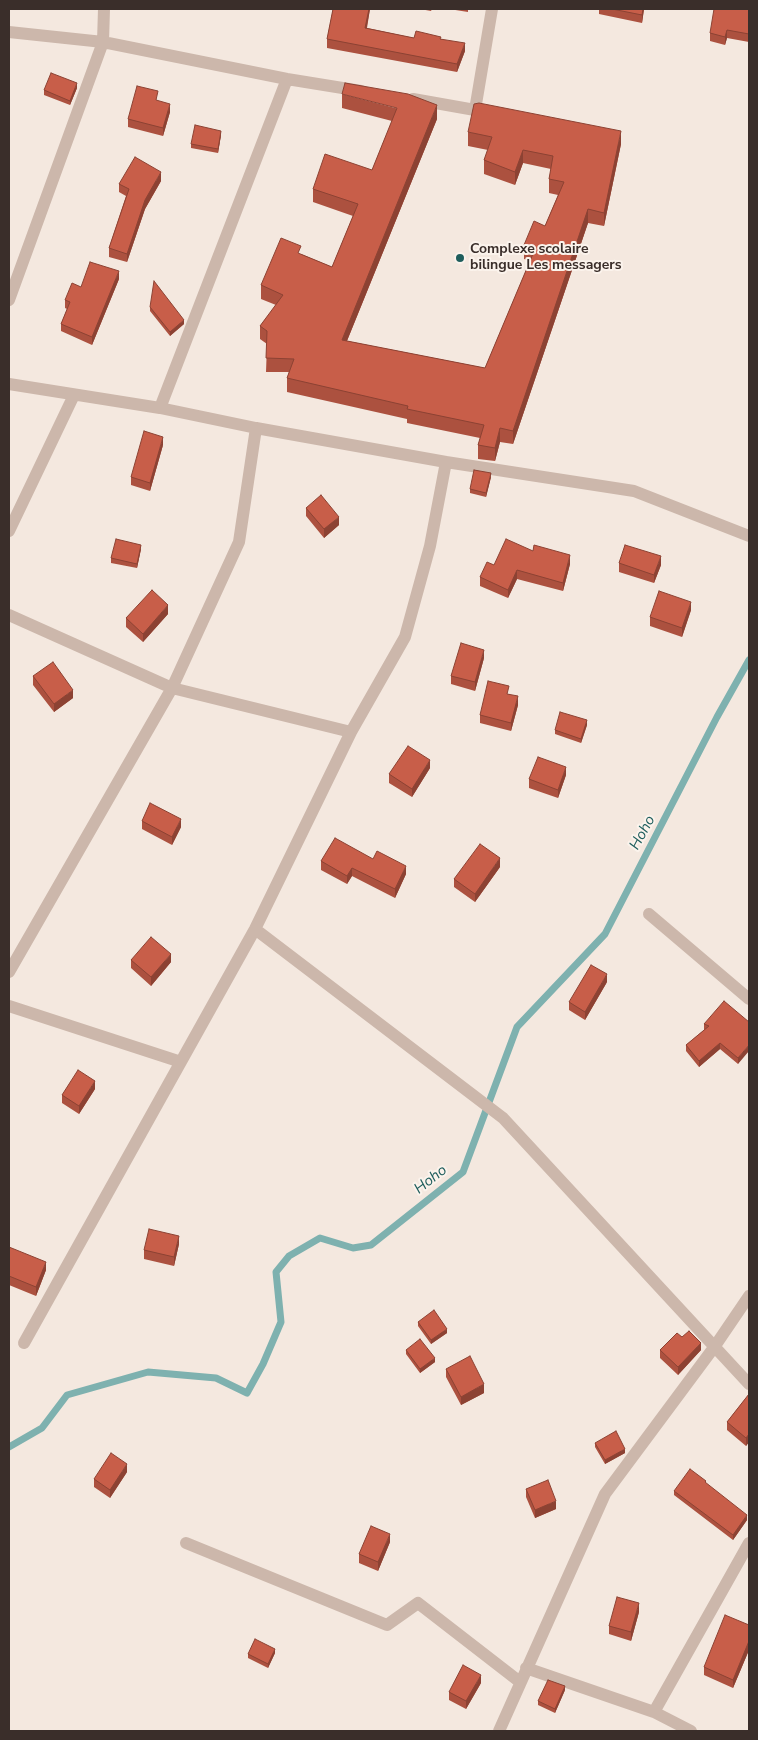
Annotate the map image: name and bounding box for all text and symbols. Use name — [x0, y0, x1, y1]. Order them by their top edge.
place label: Complexe scolaire bilingue Les messagers — [470, 242, 622, 274]
marker: Complexe scolaire bilingue Les messagers — [454, 252, 466, 264]
water label: Hoho — [626, 813, 660, 853]
water label: Hoho — [411, 1162, 451, 1198]

